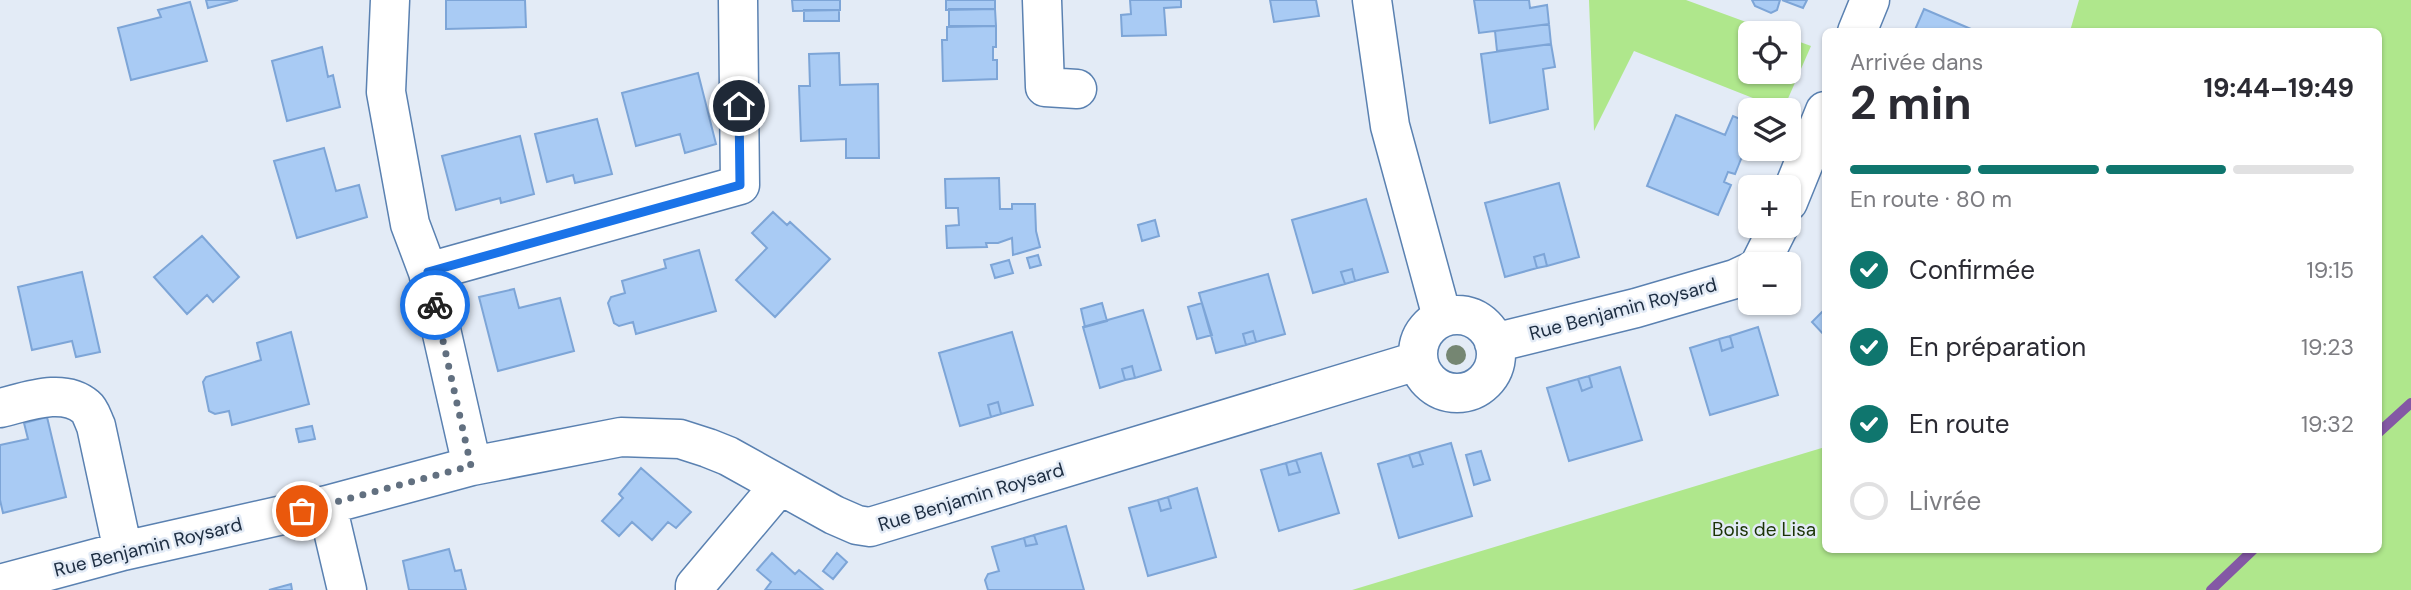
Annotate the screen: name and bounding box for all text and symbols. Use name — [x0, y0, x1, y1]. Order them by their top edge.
map controls — [1738, 21, 1801, 315]
button: locate — [1738, 21, 1801, 84]
text: Arrivée dans — [1850, 47, 1983, 77]
text: 19:44–19:49 — [2204, 71, 2354, 105]
text: 2 min — [1850, 73, 1972, 133]
pin — [709, 76, 769, 136]
icon: home — [720, 87, 758, 125]
button: layers — [1738, 98, 1801, 161]
button: + — [1738, 175, 1801, 238]
text: En route · 80 m — [1850, 184, 2012, 214]
icon: check — [1850, 251, 1888, 289]
button: − — [1738, 252, 1801, 315]
text: Confirmée — [1909, 253, 2035, 287]
text: 19:15 — [2307, 255, 2354, 285]
courier — [400, 270, 470, 340]
street label: Rue Benjamin Roysard — [1526, 272, 1720, 346]
icon: bike — [416, 286, 454, 324]
icon: check — [1850, 328, 1888, 366]
text: En préparation — [1909, 330, 2086, 364]
text: 19:23 — [2301, 332, 2354, 362]
icon: check — [1850, 405, 1888, 443]
text: En route — [1909, 407, 2010, 441]
text: 19:32 — [2301, 409, 2354, 439]
street label: Rue Benjamin Roysard — [875, 457, 1067, 537]
pin — [272, 481, 332, 541]
text: Livrée — [1909, 484, 1981, 518]
icon: bag — [283, 492, 321, 530]
street label: Rue Benjamin Roysard — [51, 511, 245, 583]
park label: Bois de Lisa — [1712, 517, 1816, 542]

